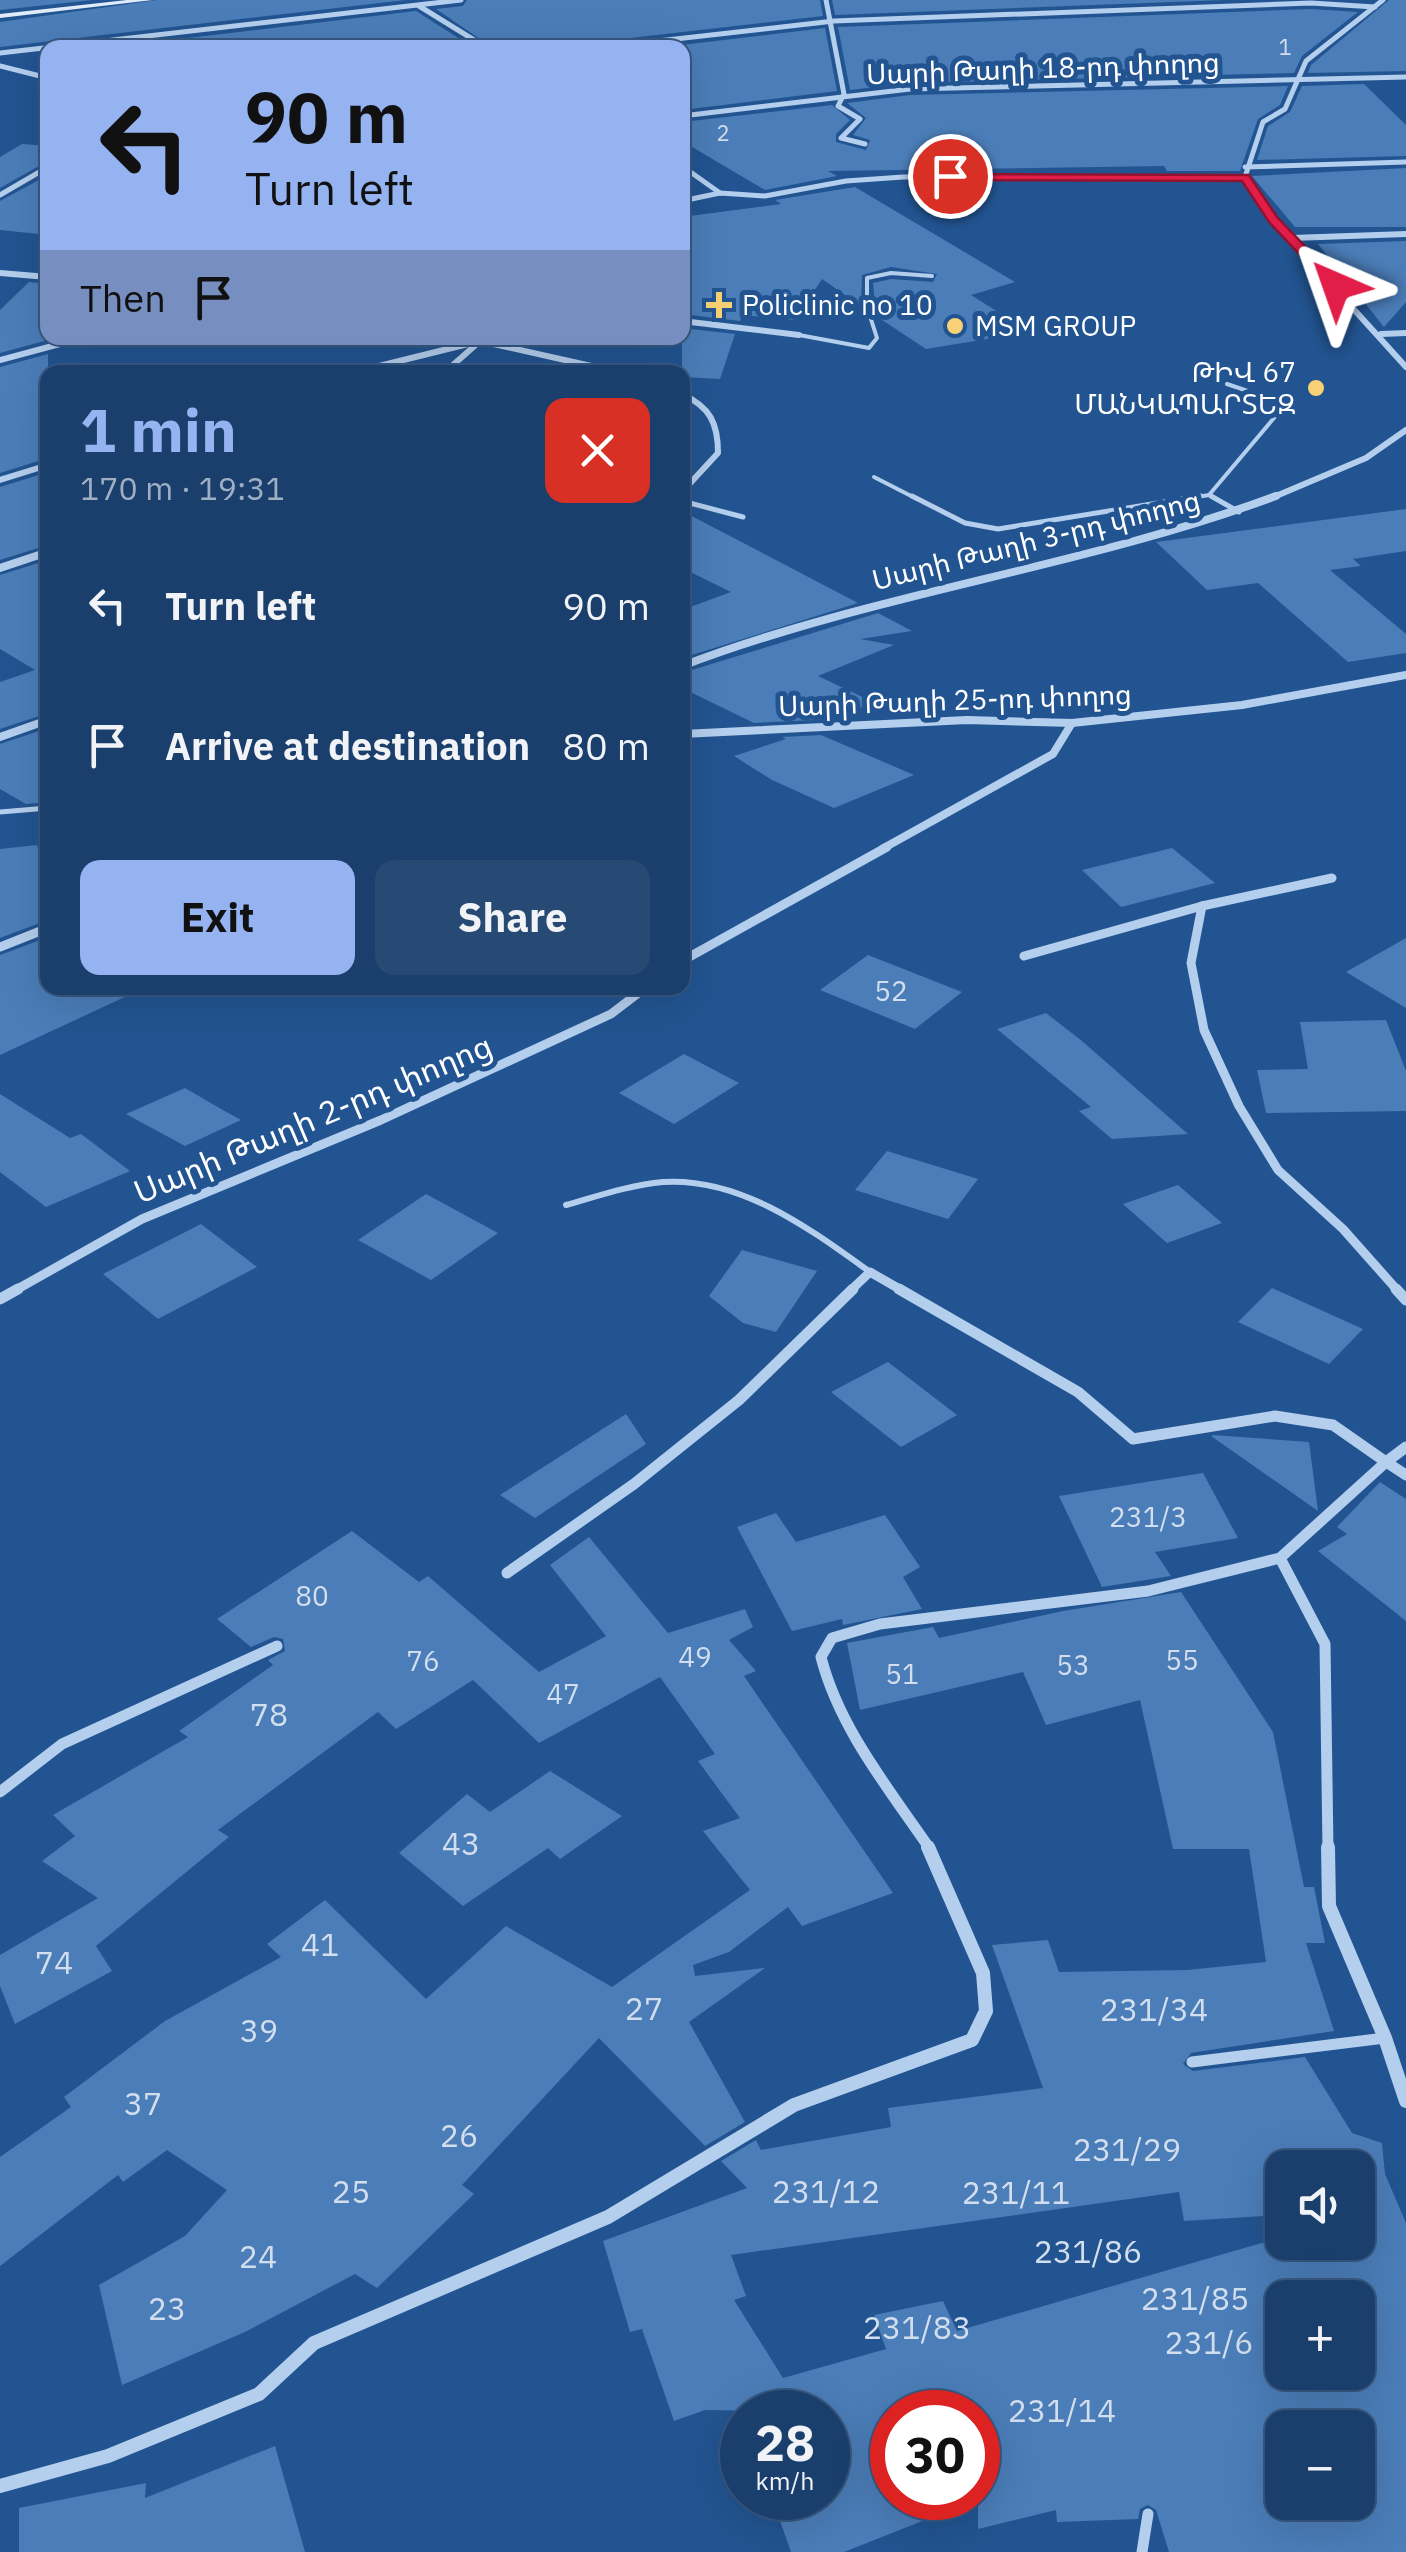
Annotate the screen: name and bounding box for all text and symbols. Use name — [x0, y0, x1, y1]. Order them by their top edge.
house number: 1 — [1278, 32, 1292, 61]
street label: Սարի Թաղի 18-րդ փողոց — [866, 43, 1220, 92]
text: 90 m — [245, 71, 408, 162]
icon: left — [80, 80, 210, 210]
house number: 2 — [716, 118, 730, 147]
pin — [908, 134, 993, 219]
icon: arrive — [923, 149, 978, 204]
text: Turn left — [245, 159, 414, 217]
position arrow — [1284, 234, 1388, 338]
icon: arrive — [186, 270, 241, 325]
text: Then — [80, 273, 166, 322]
place label: Policlinic no 10 — [742, 286, 933, 323]
marker: Policlinic no 10 — [706, 292, 732, 318]
place label: MSM GROUP — [975, 307, 1136, 344]
marker: MSM GROUP — [944, 315, 966, 337]
place label: ԹԻՎ 67 ՄԱՆԿԱՊԱՐՏԵԶ — [1074, 353, 1296, 422]
marker: ԹԻՎ 67 ՄԱՆԿԱՊԱՐՏԵԶ — [1305, 377, 1327, 399]
text: 1 min — [80, 390, 237, 469]
button: close — [545, 398, 650, 503]
text: 170 m · 19:31 — [80, 467, 285, 509]
street label: Սարի Թաղի 3-րդ փողոց — [868, 481, 1204, 598]
icon: left — [80, 578, 135, 633]
text: Turn left — [165, 581, 316, 630]
text: 90 m — [562, 581, 650, 630]
street label: Սարի Թաղի 25-րդ փողոց — [778, 675, 1132, 724]
icon: arrive — [80, 718, 135, 773]
text: Arrive at destination — [165, 721, 530, 770]
text: 80 m — [562, 721, 650, 770]
button: Exit — [80, 860, 355, 975]
button: Share — [375, 860, 650, 975]
house number: 52 — [874, 972, 908, 1009]
street label: Սարի Թաղի 2-րդ փողոց — [127, 1024, 498, 1213]
house number: 231/3 — [1109, 1498, 1187, 1535]
house number: 80 — [295, 1577, 329, 1614]
house number: 49 — [678, 1638, 712, 1675]
house number: 55 — [1165, 1641, 1199, 1678]
house number: 76 — [406, 1642, 440, 1679]
house number: 53 — [1056, 1646, 1090, 1683]
house number: 51 — [885, 1655, 919, 1692]
house number: 47 — [546, 1675, 580, 1712]
house number: 78 — [250, 1693, 288, 1735]
house number: 43 — [442, 1822, 480, 1864]
house number: 41 — [301, 1923, 339, 1965]
house number: 74 — [35, 1941, 73, 1983]
house number: 27 — [625, 1987, 663, 2029]
house number: 231/34 — [1100, 1988, 1208, 2030]
house number: 39 — [240, 2009, 278, 2051]
house number: 37 — [124, 2082, 162, 2124]
house number: 26 — [440, 2114, 478, 2156]
house number: 231/29 — [1073, 2128, 1181, 2170]
map controls — [1265, 2150, 1375, 2520]
button: sound — [1265, 2150, 1375, 2260]
house number: 25 — [332, 2170, 370, 2212]
house number: 231/12 — [772, 2170, 880, 2212]
house number: 231/11 — [962, 2171, 1070, 2213]
house number: 231/86 — [1034, 2230, 1142, 2272]
house number: 24 — [239, 2235, 277, 2277]
house number: 231/85 — [1141, 2277, 1249, 2319]
button: + — [1265, 2280, 1375, 2390]
house number: 23 — [148, 2287, 186, 2329]
house number: 231/83 — [863, 2306, 971, 2348]
house number: 231/6 — [1164, 2321, 1254, 2363]
house number: 231/14 — [1008, 2389, 1116, 2431]
speed limit sign: 30 — [870, 2390, 1000, 2520]
text: 28 — [755, 2410, 815, 2475]
button: − — [1265, 2410, 1375, 2520]
text: km/h — [756, 2464, 814, 2497]

